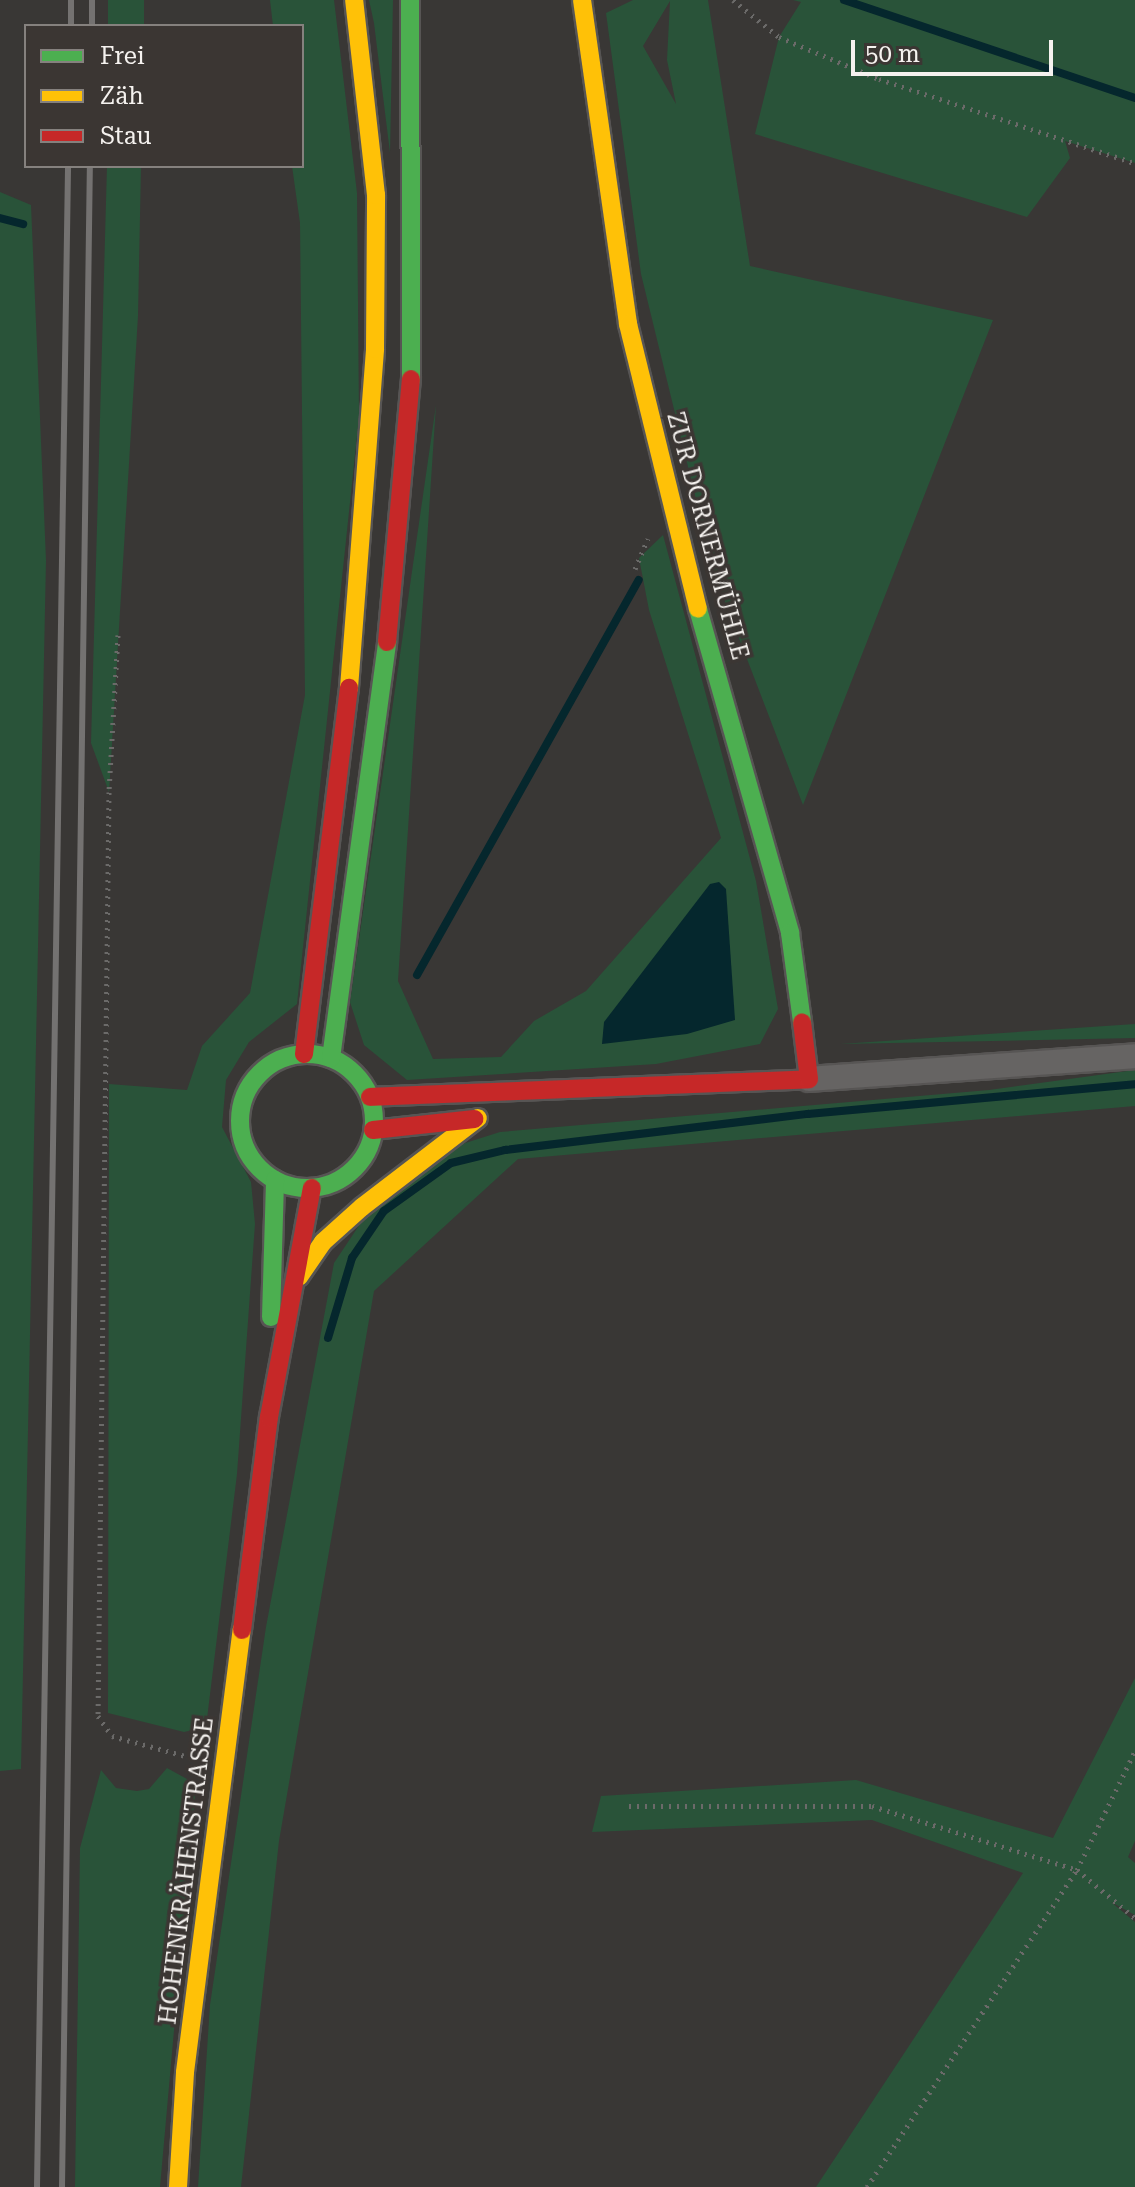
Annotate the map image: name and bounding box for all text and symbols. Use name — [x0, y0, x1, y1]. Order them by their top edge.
legend — [24, 24, 304, 168]
scale bar — [855, 24, 1057, 74]
text: 50 m — [865, 40, 920, 68]
text: Frei — [100, 42, 145, 70]
text: Zäh — [100, 82, 144, 110]
text: Stau — [100, 122, 152, 150]
street label: ZUR DORNERMÜHLE — [660, 409, 754, 663]
street label: HOHENKRÄHENSTRASSE — [154, 1716, 220, 2026]

